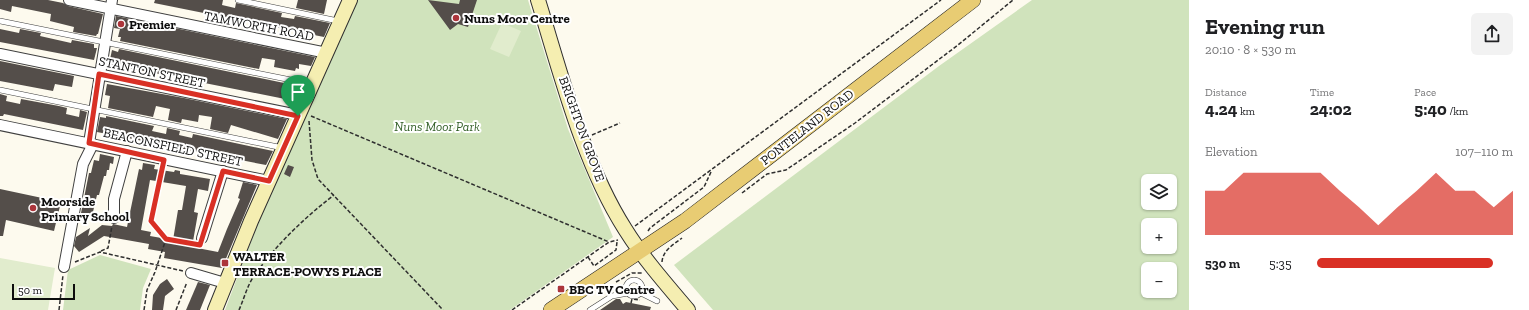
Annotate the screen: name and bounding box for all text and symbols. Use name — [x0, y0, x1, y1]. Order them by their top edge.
street label: TAMWORTH ROAD — [203, 8, 315, 44]
place label: Nuns Moor Centre — [464, 11, 571, 26]
marker: Nuns Moor Centre — [451, 13, 461, 23]
text: Evening run — [1205, 13, 1325, 40]
button: share — [1471, 13, 1513, 55]
place label: Premier — [129, 17, 176, 32]
marker: Premier — [116, 19, 126, 29]
text: 20:10 · 8 × 530 m — [1205, 42, 1296, 57]
street label: STANTON STREET — [97, 53, 207, 91]
street label: BRIGHTON GROVE — [556, 74, 608, 184]
pin — [281, 75, 315, 116]
icon: arrive — [287, 81, 309, 103]
street label: PONTELAND ROAD — [758, 86, 856, 168]
text: Distance — [1205, 86, 1247, 99]
text: Time — [1310, 86, 1334, 99]
text: Pace — [1414, 86, 1436, 99]
text: 4.24 — [1205, 99, 1237, 119]
text: 24:02 — [1310, 99, 1352, 119]
text: 5:40 — [1414, 99, 1447, 119]
text: km — [1237, 105, 1255, 118]
text: /km — [1447, 105, 1468, 118]
park label: Nuns Moor Park — [394, 119, 480, 134]
street label: BEACONSFIELD STREET — [102, 125, 244, 169]
text: Elevation — [1205, 144, 1257, 159]
text: 107–110 m — [1455, 144, 1513, 159]
map controls — [1141, 174, 1177, 298]
button: layers — [1141, 174, 1177, 210]
place label: Moorside Primary School — [41, 194, 130, 224]
marker: Moorside Primary School — [28, 203, 38, 213]
button: + — [1141, 218, 1177, 254]
place label: WALTER TERRACE-POWYS PLACE — [233, 249, 382, 279]
text: 530 m — [1205, 256, 1240, 271]
text: 5:35 — [1269, 256, 1292, 271]
marker: WALTER TERRACE-POWYS PLACE — [220, 258, 230, 268]
button: − — [1141, 262, 1177, 298]
scale bar — [12, 282, 75, 301]
place label: BBC TV Centre — [569, 282, 656, 297]
text: 50 m — [18, 284, 42, 297]
marker: BBC TV Centre — [556, 284, 566, 294]

